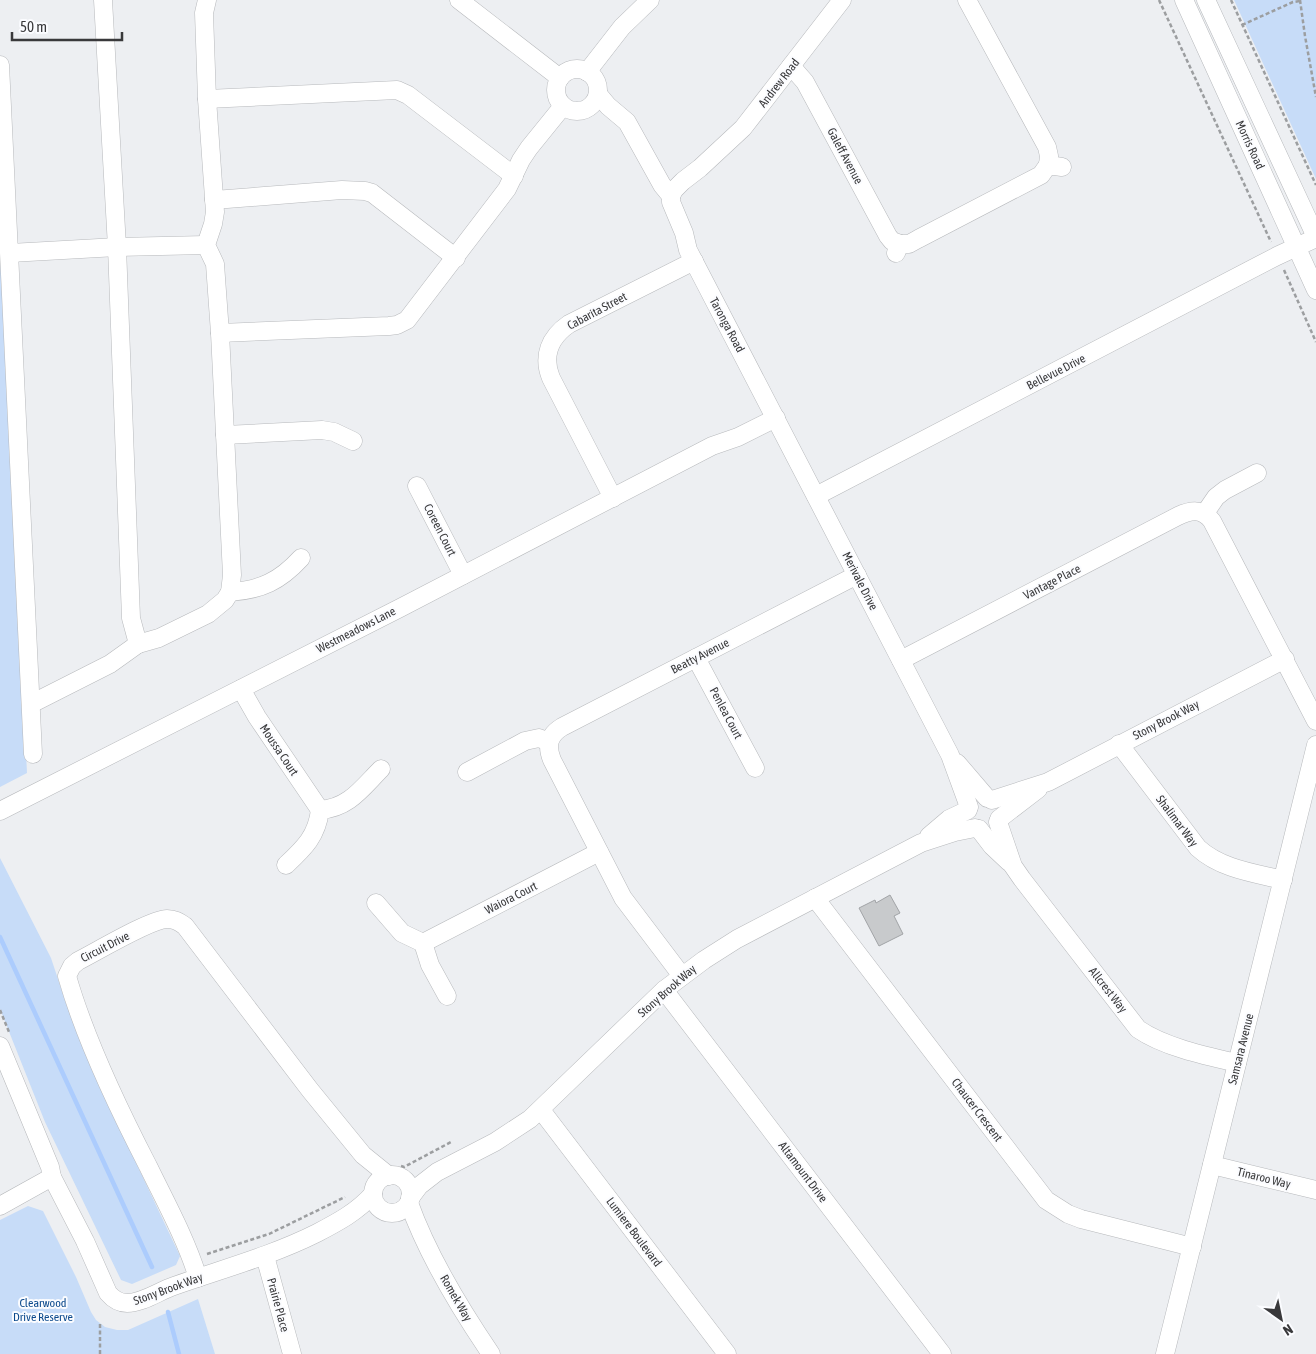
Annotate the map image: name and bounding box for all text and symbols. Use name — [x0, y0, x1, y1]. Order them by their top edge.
scale bar — [12, 10, 122, 42]
text: 50 m — [20, 18, 47, 35]
street label: Andrew Road — [756, 56, 802, 110]
street label: Morris Road — [1233, 118, 1267, 172]
street label: Galeff Avenue — [824, 125, 866, 187]
street label: Cabarita Street — [565, 289, 630, 333]
street label: Taronga Road — [707, 295, 747, 355]
street label: Bellevue Drive — [1024, 351, 1088, 393]
street label: Coreen Court — [421, 502, 459, 559]
street label: Merivale Drive — [839, 549, 881, 613]
street label: Vantage Place — [1021, 562, 1083, 602]
street label: Westmeadows Lane — [314, 604, 398, 656]
street label: Beatty Avenue — [669, 635, 731, 677]
street label: Penlea Court — [707, 685, 746, 742]
street label: Stony Brook Way — [1130, 697, 1202, 743]
street label: Moussa Court — [257, 722, 302, 779]
street label: Shalimar Way — [1153, 793, 1201, 849]
street label: Waiora Court — [483, 879, 540, 917]
street label: Circuit Drive — [78, 929, 132, 965]
street label: Stony Brook Way — [635, 962, 699, 1020]
street label: Allcrest Way — [1086, 965, 1130, 1016]
street label: Samsara Avenue — [1225, 1012, 1257, 1086]
street label: Chaucer Crescent — [949, 1076, 1006, 1145]
street label: Altamount Drive — [776, 1139, 830, 1205]
street label: Tinaroo Way — [1236, 1165, 1292, 1191]
street label: Lumiere Boulevard — [603, 1195, 665, 1269]
street label: Stony Brook Way — [131, 1270, 205, 1308]
street label: Romek Way — [437, 1272, 475, 1324]
street label: Prairie Place — [264, 1276, 292, 1334]
north arrow — [1256, 1294, 1306, 1344]
park label: Clearwood Drive Reserve — [13, 1296, 73, 1324]
text: N — [1280, 1321, 1296, 1339]

